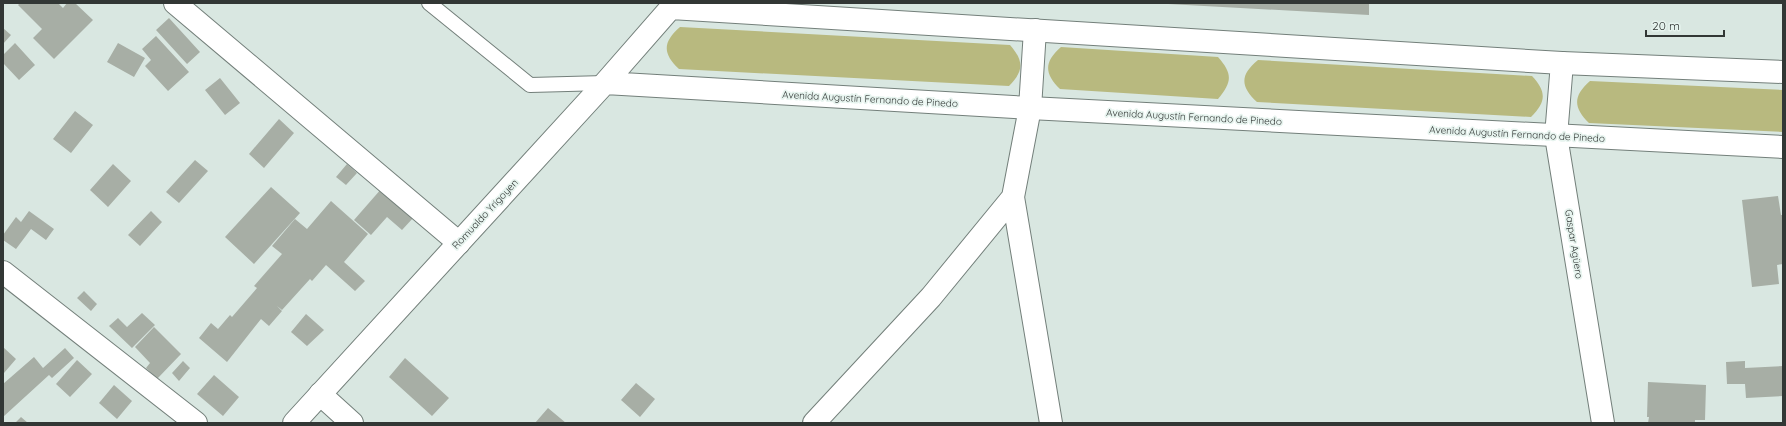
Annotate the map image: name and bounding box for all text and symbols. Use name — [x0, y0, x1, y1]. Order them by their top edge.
scale bar — [1646, 12, 1724, 38]
text: 20 m — [1652, 18, 1680, 33]
street label: Avenida Augustín Fernando de Pinedo — [782, 88, 958, 110]
street label: Avenida Augustín Fernando de Pinedo — [1106, 106, 1282, 128]
street label: Avenida Augustín Fernando de Pinedo — [1429, 123, 1605, 145]
street label: Romualdo Yrigoyen — [449, 176, 521, 252]
street label: Gaspar Agüero — [1562, 208, 1586, 280]

